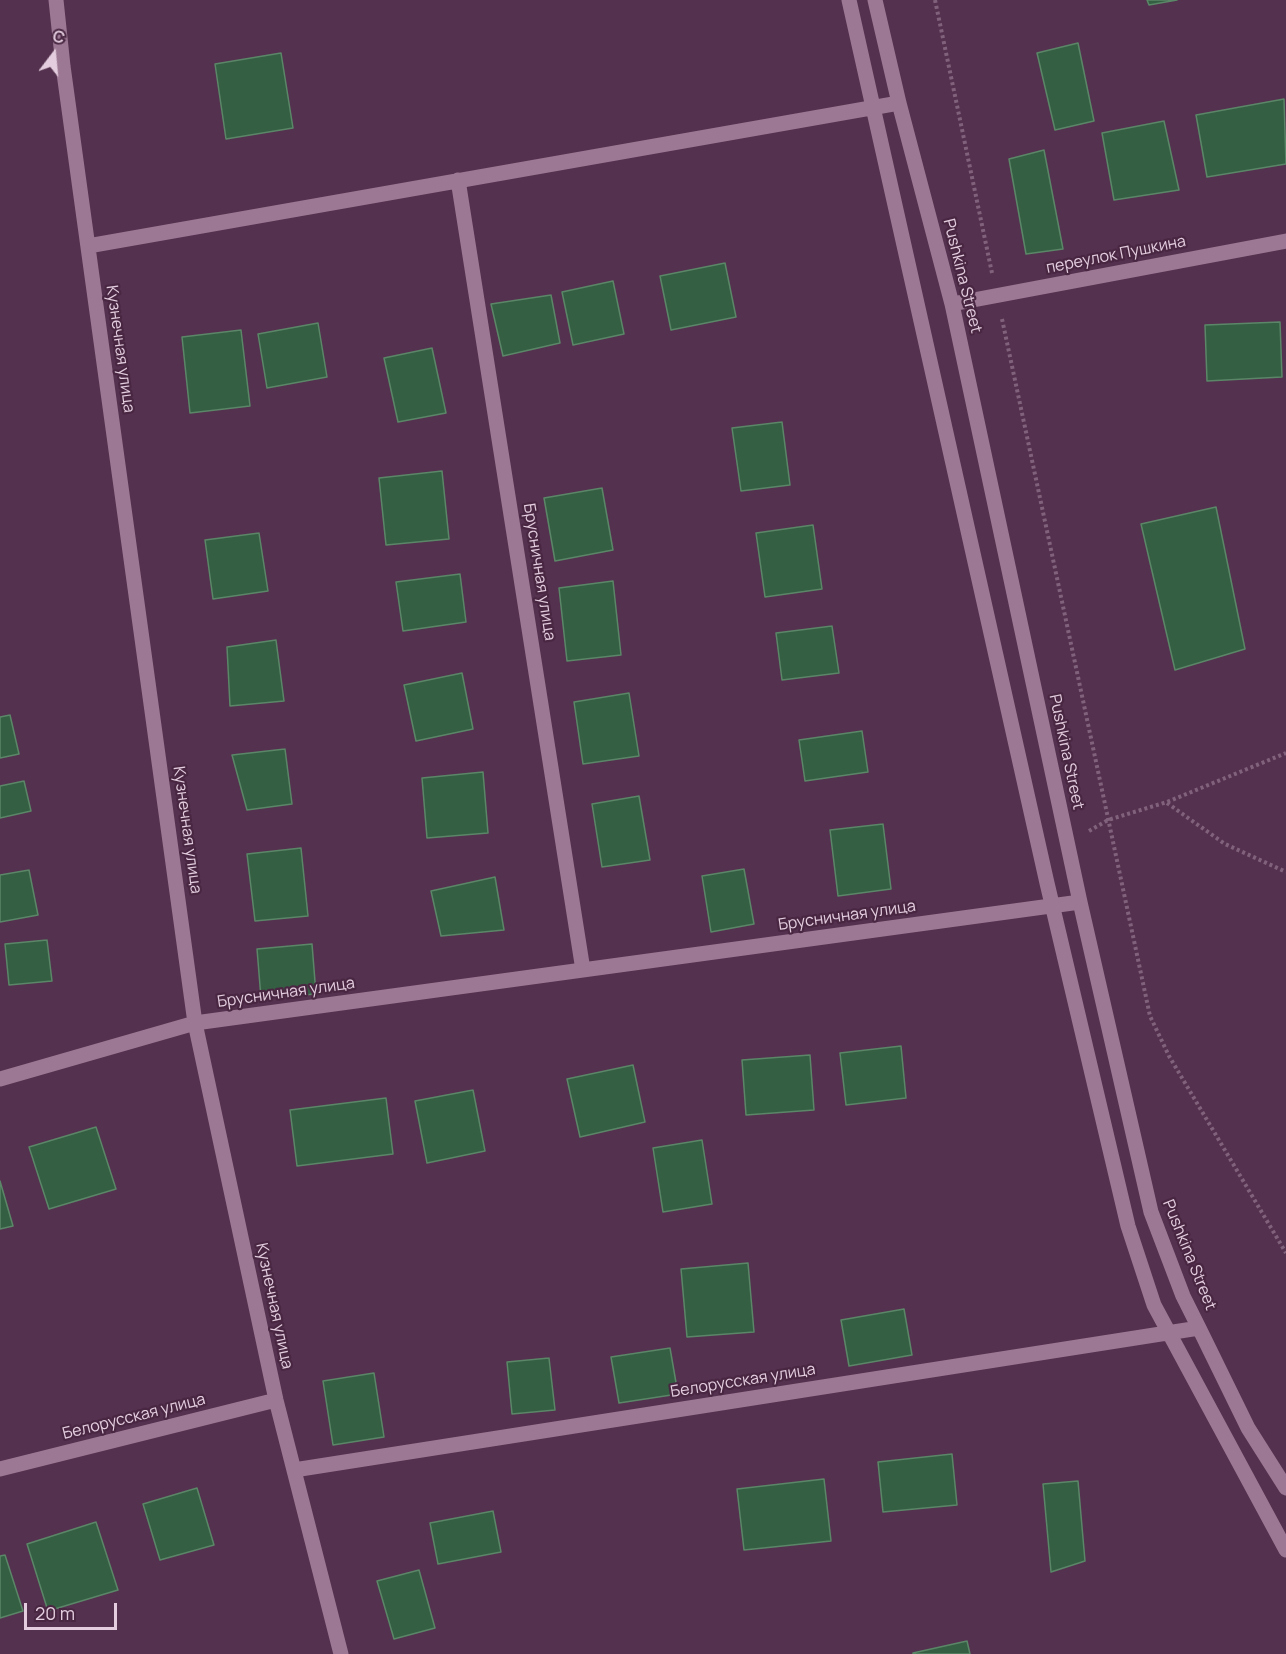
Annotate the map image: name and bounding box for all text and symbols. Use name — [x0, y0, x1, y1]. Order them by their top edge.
north arrow — [24, 24, 84, 84]
text: С — [50, 24, 68, 49]
street label: Pushkina Street — [938, 217, 986, 335]
street label: переулок Пушкина — [1044, 232, 1188, 278]
street label: Кузнечная улица — [102, 284, 138, 414]
street label: Брусничная улица — [519, 502, 559, 642]
street label: Pushkina Street — [1044, 693, 1088, 811]
street label: Кузнечная улица — [169, 765, 205, 895]
street label: Брусничная улица — [777, 897, 917, 935]
street label: Брусничная улица — [216, 974, 356, 1012]
street label: Pushkina Street — [1158, 1197, 1220, 1313]
street label: Кузнечная улица — [251, 1241, 297, 1371]
street label: Белорусская улица — [669, 1360, 817, 1402]
street label: Белорусская улица — [61, 1390, 207, 1444]
scale bar — [27, 1591, 120, 1629]
text: 20 m — [35, 1601, 75, 1625]

